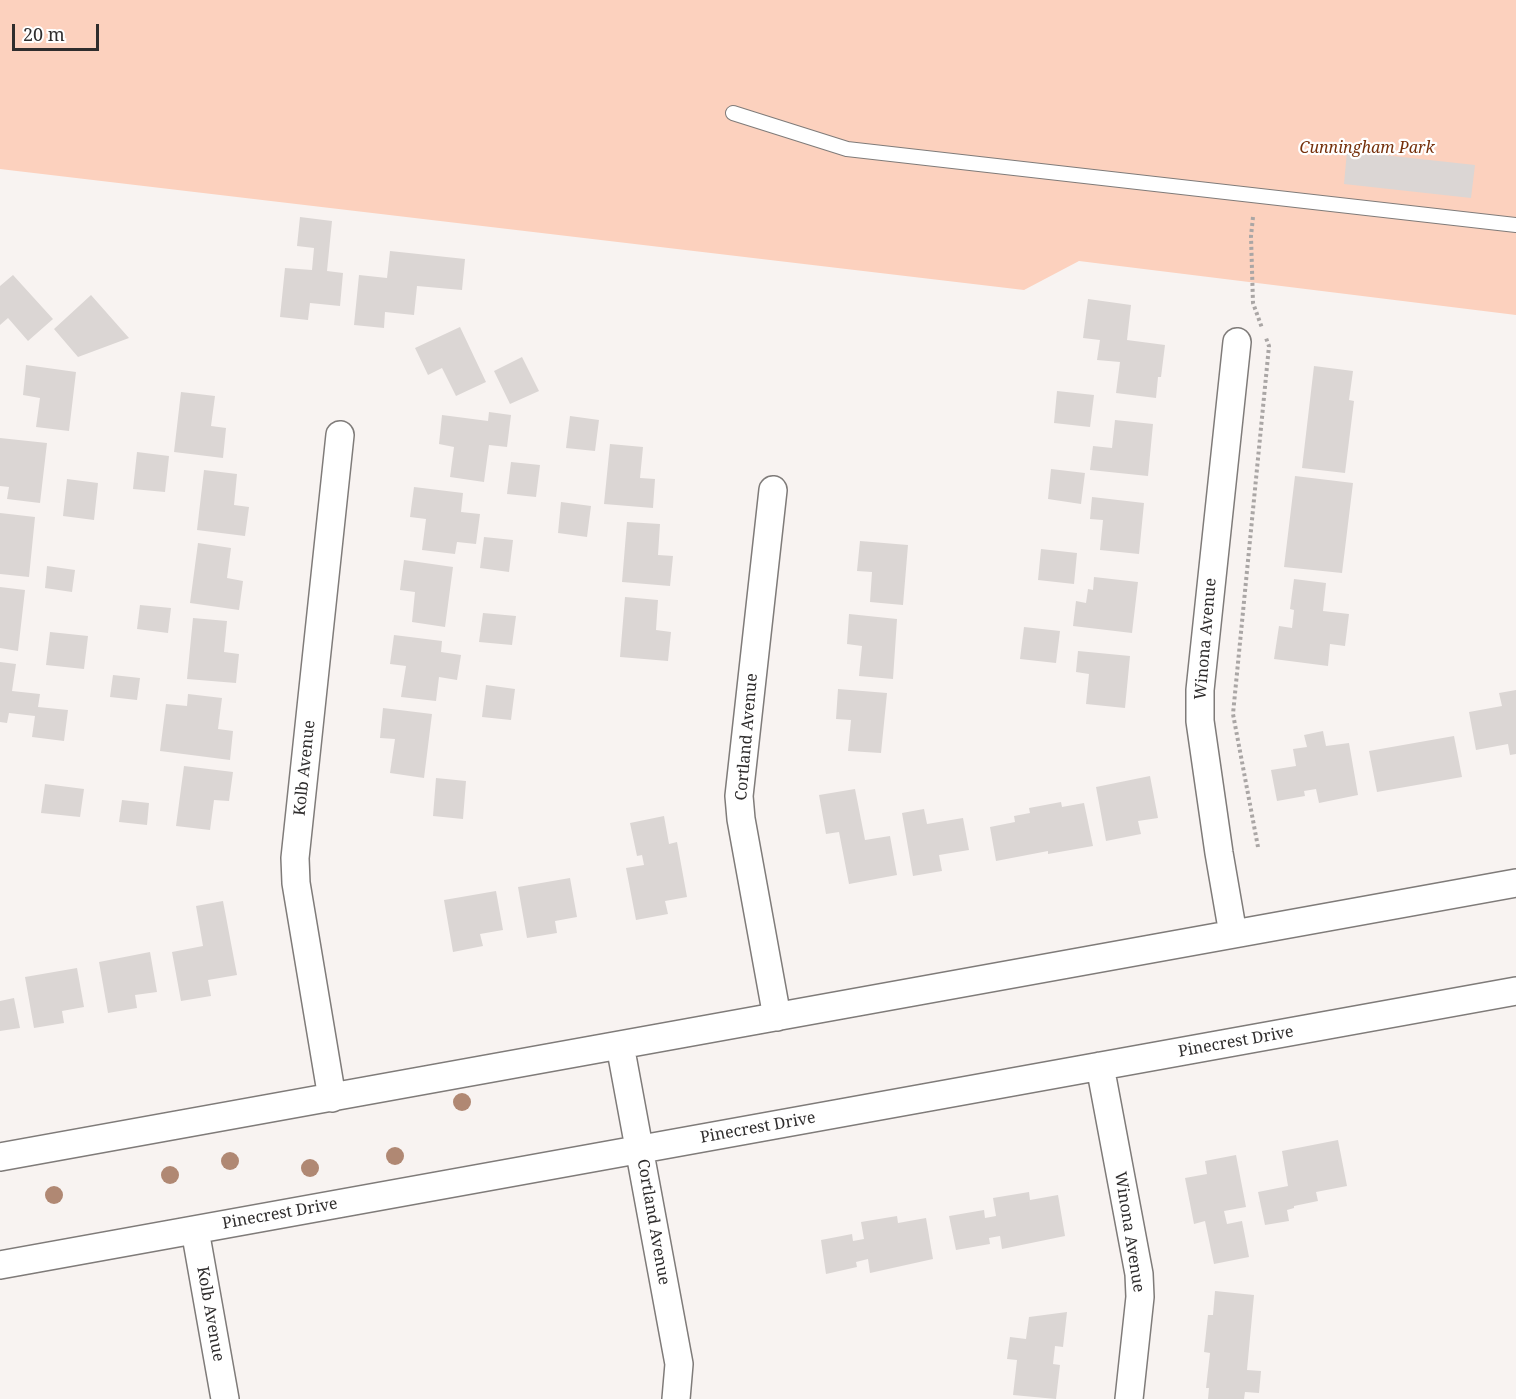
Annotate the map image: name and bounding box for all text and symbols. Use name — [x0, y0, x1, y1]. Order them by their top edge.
scale bar — [15, 12, 102, 50]
text: 20 m — [23, 22, 65, 46]
park label: Cunningham Park — [1299, 138, 1435, 158]
street label: Winona Avenue — [1191, 577, 1221, 701]
street label: Cortland Avenue — [732, 673, 762, 801]
street label: Kolb Avenue — [290, 719, 320, 817]
street label: Pinecrest Drive — [1177, 1022, 1295, 1062]
street label: Pinecrest Drive — [699, 1108, 817, 1148]
street label: Cortland Avenue — [632, 1157, 674, 1287]
street label: Winona Avenue — [1110, 1170, 1148, 1294]
street label: Pinecrest Drive — [221, 1194, 339, 1234]
street label: Kolb Avenue — [192, 1265, 228, 1363]

